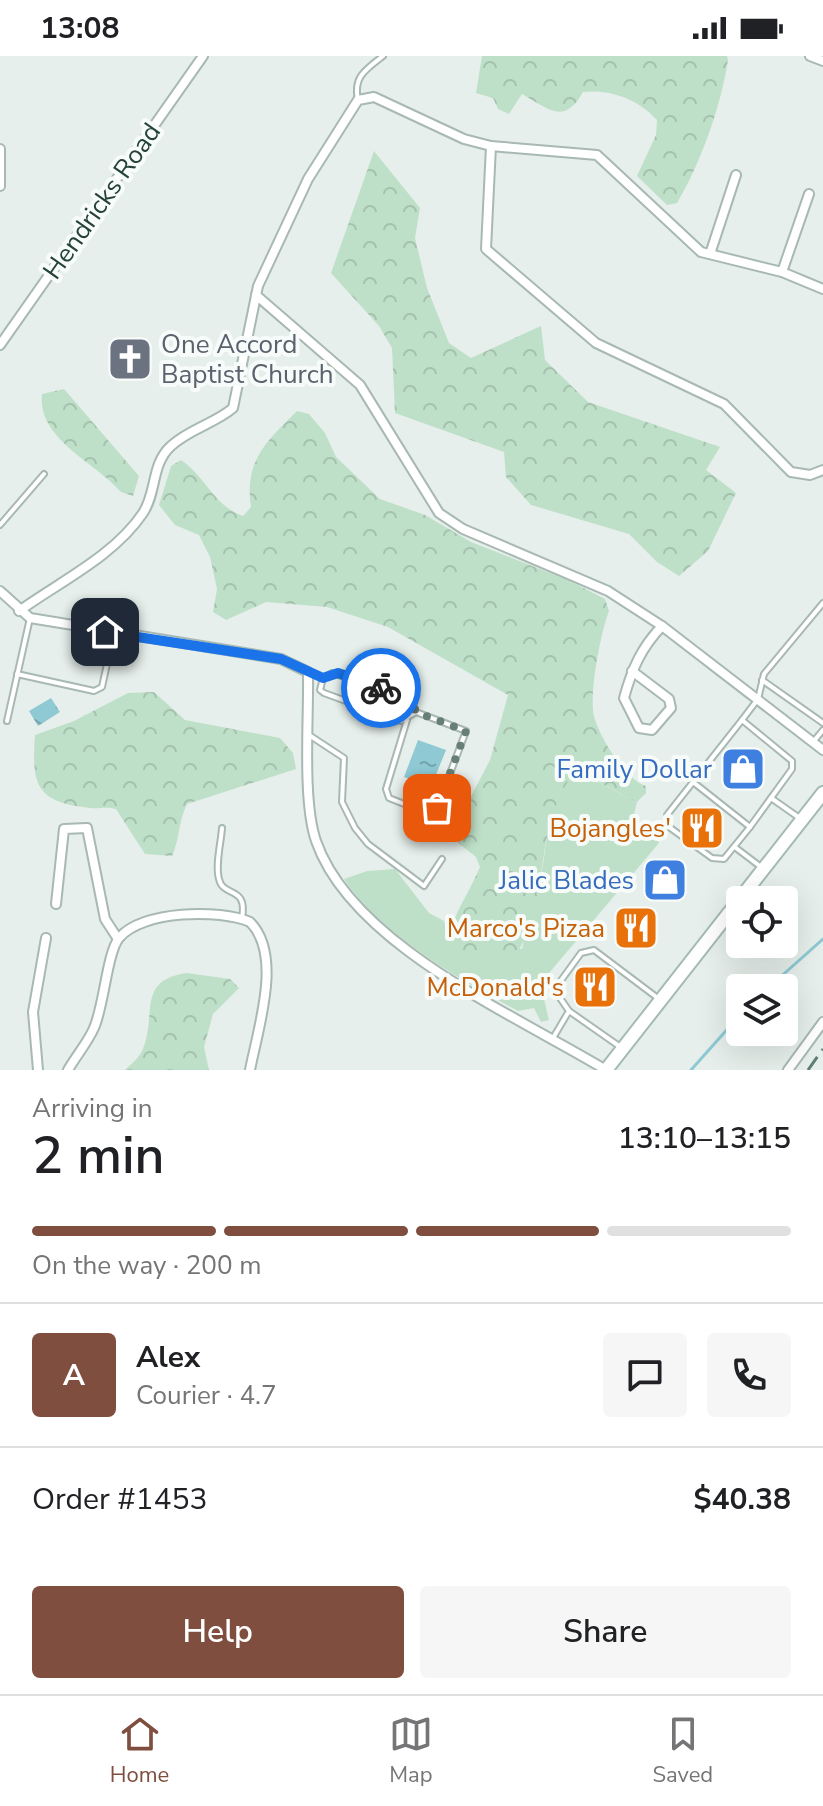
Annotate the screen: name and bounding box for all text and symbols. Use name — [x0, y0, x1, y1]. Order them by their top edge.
text: 13:08 — [40, 8, 119, 49]
street label: Hendricks Road — [35, 116, 169, 286]
place label: One Accord Baptist Church — [161, 327, 333, 392]
church icon: One Accord Baptist Church — [106, 335, 154, 383]
pin — [71, 598, 139, 666]
icon: home — [83, 610, 127, 654]
courier — [341, 648, 421, 728]
icon: bike — [359, 666, 403, 710]
shop icon: Family Dollar — [719, 745, 767, 793]
place label: Family Dollar — [557, 752, 713, 787]
pin — [403, 774, 471, 842]
icon: bag — [415, 786, 459, 830]
restaurant icon: Bojangles' — [678, 804, 726, 852]
place label: Bojangles' — [549, 811, 671, 846]
shop icon: Jalic Blades — [641, 856, 689, 904]
place label: Jalic Blades — [498, 863, 634, 898]
map controls — [726, 886, 798, 1046]
button: locate — [726, 886, 798, 958]
restaurant icon: Marco's Pizaa — [612, 904, 660, 952]
place label: Marco's Pizaa — [447, 911, 605, 946]
restaurant icon: McDonald's — [571, 963, 619, 1011]
place label: McDonald's — [426, 970, 564, 1005]
button: layers — [726, 974, 798, 1046]
text: Arriving in — [32, 1091, 153, 1126]
text: 13:10–13:15 — [618, 1118, 791, 1159]
text: 2 min — [32, 1120, 165, 1191]
text: On the way · 200 m — [32, 1248, 261, 1283]
button: chat — [603, 1333, 687, 1417]
button: phone — [707, 1333, 791, 1417]
text: Alex — [136, 1337, 200, 1378]
text: A — [63, 1355, 85, 1396]
text: Courier · 4.7 — [136, 1378, 277, 1413]
text: Order #1453 — [32, 1479, 207, 1520]
text: $40.38 — [694, 1479, 791, 1520]
button: Help — [32, 1586, 404, 1678]
button: Share — [420, 1586, 791, 1678]
tab: Home — [110, 1712, 169, 1790]
tab: Map — [389, 1712, 433, 1790]
tab: Saved — [652, 1712, 713, 1790]

